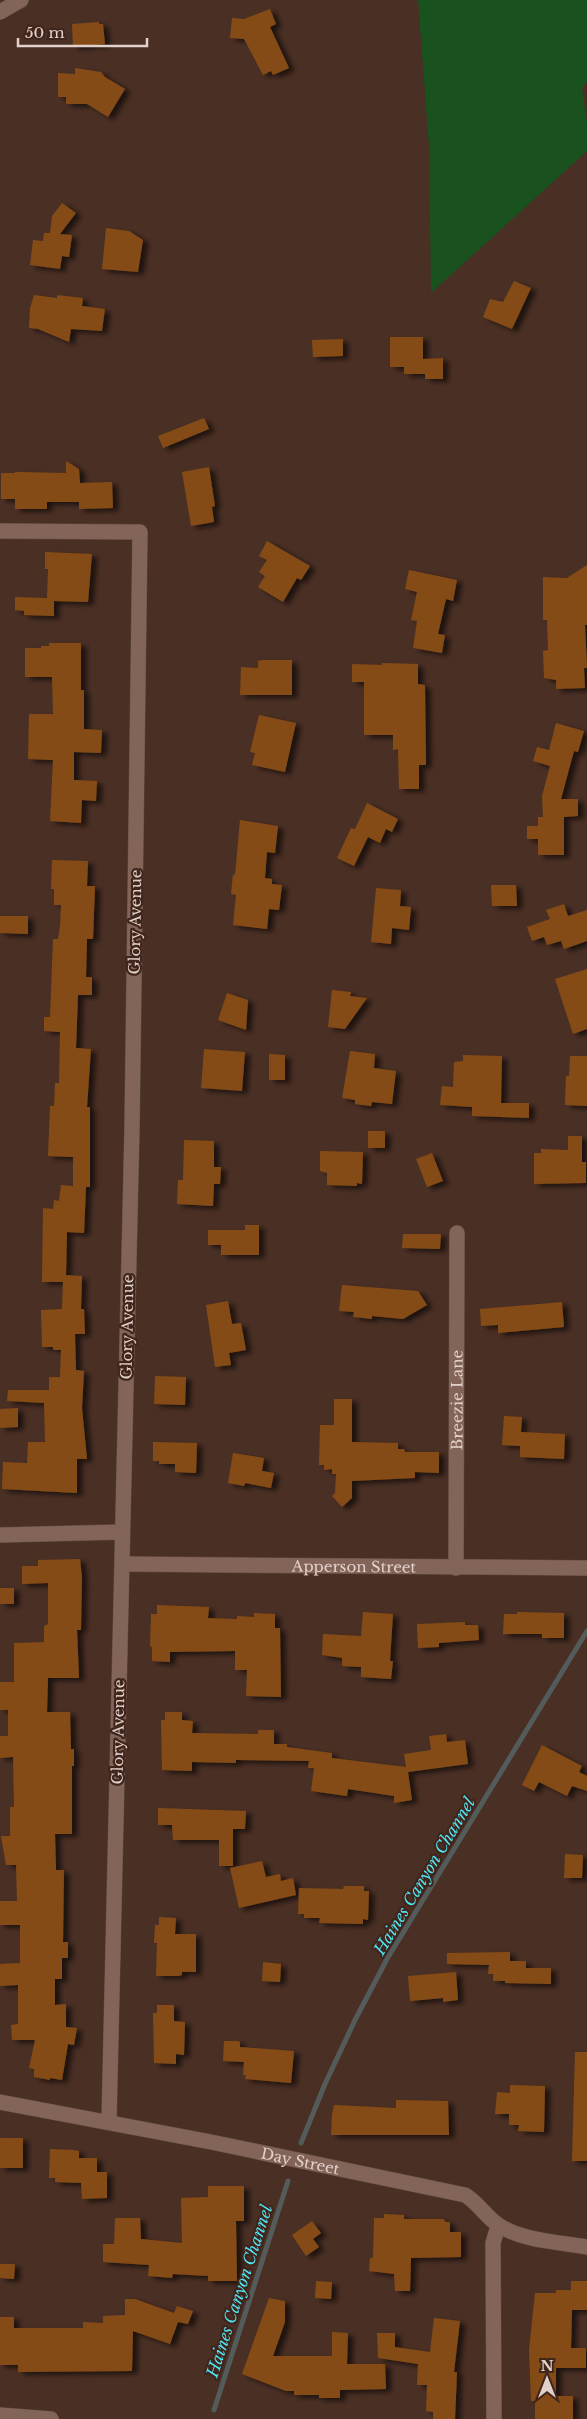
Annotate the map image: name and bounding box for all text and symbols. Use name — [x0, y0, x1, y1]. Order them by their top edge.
scale bar — [18, 15, 146, 47]
text: 50 m — [25, 23, 65, 42]
street label: Glory Avenue — [125, 869, 145, 975]
street label: Glory Avenue — [117, 1274, 137, 1380]
street label: Breezie Lane — [447, 1350, 466, 1450]
street label: Apperson Street — [291, 1556, 416, 1576]
street label: Glory Avenue — [108, 1679, 128, 1785]
water label: Haines Canyon Channel — [369, 1793, 479, 1959]
street label: Day Street — [259, 2143, 342, 2178]
water label: Haines Canyon Channel — [201, 2201, 277, 2381]
north arrow — [522, 2354, 572, 2404]
text: N — [540, 2357, 554, 2375]

